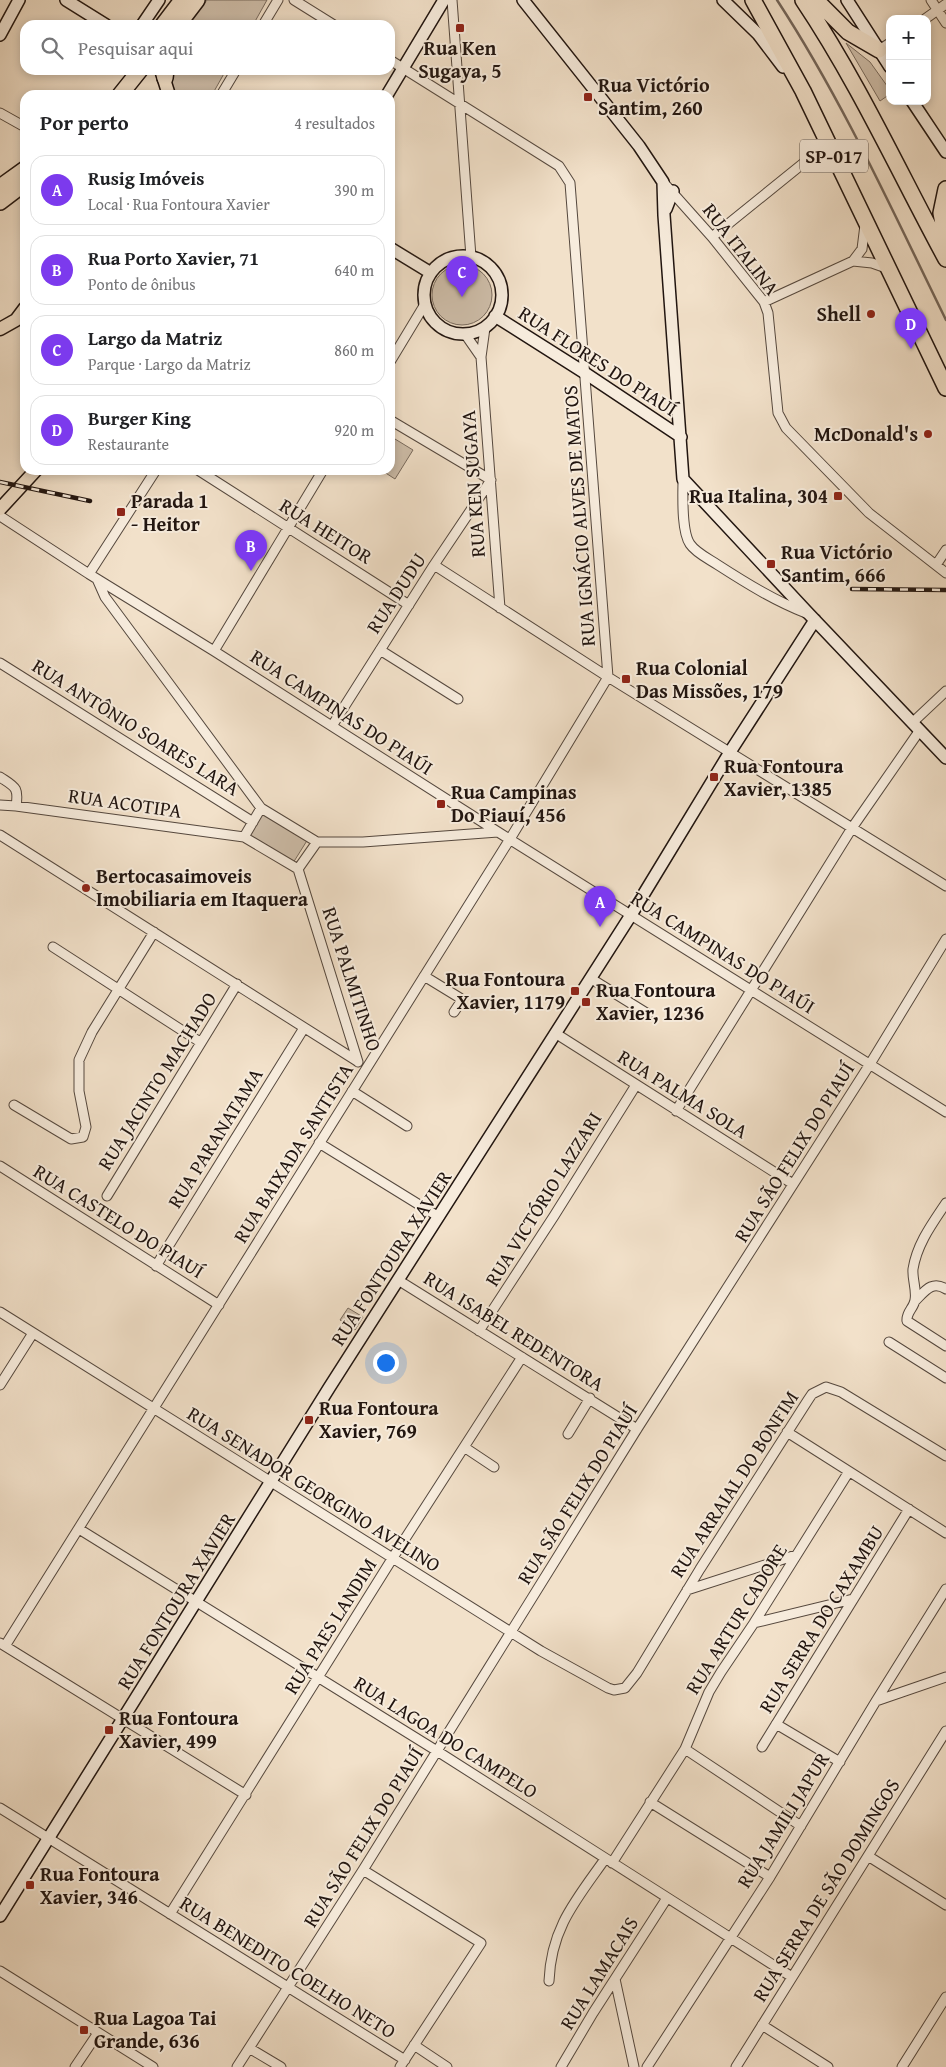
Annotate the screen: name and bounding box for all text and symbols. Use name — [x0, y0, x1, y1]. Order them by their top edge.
map controls — [886, 15, 931, 105]
button: + — [886, 15, 931, 60]
search box — [20, 20, 395, 75]
marker: Rua Ken Sugaya, 5 — [454, 22, 466, 34]
place label: Rua Ken Sugaya, 5 — [418, 33, 502, 85]
icon: search — [38, 34, 66, 62]
text: Pesquisar aqui — [78, 34, 193, 62]
button: − — [886, 60, 931, 105]
place label: Rua Victório Santim, 260 — [598, 70, 710, 122]
marker: Rua Victório Santim, 260 — [582, 91, 594, 103]
text: Por perto — [40, 107, 129, 138]
text: 4 resultados — [294, 111, 375, 135]
road number: SP-017 — [800, 140, 868, 172]
text: Rusig Imóveis — [88, 164, 204, 192]
text: A — [52, 178, 62, 202]
text: 390 m — [334, 178, 374, 202]
text: Local · Rua Fontoura Xavier — [88, 192, 270, 216]
street label: RUA ITALINA — [696, 197, 787, 301]
text: Rua Porto Xavier, 71 — [88, 244, 259, 272]
pin: C — [446, 256, 478, 297]
text: B — [52, 258, 62, 282]
text: 640 m — [334, 258, 374, 282]
text: Ponto de ônibus — [88, 272, 196, 296]
street label: RUA FLORES DO PIAUÍ — [513, 298, 684, 423]
place label: Shell — [816, 299, 861, 328]
marker: Shell — [865, 308, 877, 320]
pin: D — [895, 308, 927, 349]
text: Largo da Matriz — [88, 324, 222, 352]
text: C — [52, 338, 62, 362]
text: 860 m — [334, 338, 374, 362]
text: Parque · Largo da Matriz — [88, 352, 250, 376]
street label: RUA IGNÁCIO ALVES DE MATOS — [555, 384, 602, 648]
text: Burger King — [88, 404, 191, 432]
street label: RUA KEN SUGAYA — [453, 410, 492, 559]
text: D — [52, 418, 62, 442]
text: 920 m — [334, 418, 374, 442]
place label: McDonald's — [814, 419, 918, 448]
marker: McDonald's — [922, 428, 934, 440]
text: Restaurante — [88, 432, 169, 456]
place label: Rua Italina, 304 — [689, 481, 828, 510]
place label: Parada 1 - Heitor — [131, 486, 209, 538]
marker: Rua Italina, 304 — [832, 490, 844, 502]
street label: RUA HEITOR — [274, 491, 379, 571]
marker: Parada 1 - Heitor — [115, 506, 127, 518]
pin: B — [235, 530, 267, 571]
place label: Rua Victório Santim, 666 — [781, 537, 893, 589]
street label: RUA DUDU — [359, 547, 432, 639]
marker: Rua Victório Santim, 666 — [765, 558, 777, 570]
street label: RUA CAMPINAS DO PIAÚI — [245, 642, 439, 782]
street label: RUA ANTÔNIO SOARES LARA — [27, 651, 245, 802]
place label: Rua Colonial Das Missões, 179 — [636, 653, 783, 705]
marker: Rua Colonial Das Missões, 179 — [620, 673, 632, 685]
place label: Rua Fontoura Xavier, 1385 — [724, 751, 844, 803]
marker: Rua Fontoura Xavier, 1385 — [708, 771, 720, 783]
place label: Rua Campinas Do Piauí, 456 — [451, 777, 576, 829]
street label: RUA ACOTIPA — [67, 780, 184, 825]
marker: Rua Campinas Do Piauí, 456 — [435, 798, 447, 810]
place label: Bertocasaimoveis Imobiliaria em Itaquera — [96, 861, 309, 913]
marker: Bertocasaimoveis Imobiliaria em Itaquera — [80, 882, 92, 894]
street label: RUA CAMPINAS DO PIAÚI — [626, 883, 821, 1020]
pin: A — [584, 886, 616, 927]
street label: RUA PALMITINHO — [315, 903, 389, 1055]
place label: Rua Fontoura Xavier, 1179 — [446, 964, 566, 1016]
place label: Rua Fontoura Xavier, 1236 — [596, 975, 716, 1027]
marker: Rua Fontoura Xavier, 1179 — [569, 985, 581, 997]
street label: RUA JACINTO MACHADO — [90, 986, 223, 1175]
marker: Rua Fontoura Xavier, 1236 — [580, 996, 592, 1008]
street label: RUA PALMA SOLA — [613, 1042, 754, 1145]
street label: RUA SÃO FELIX DO PIAUÍ — [726, 1055, 861, 1247]
street label: RUA BAIXADA SANTISTA — [225, 1057, 360, 1248]
street label: RUA PARANATAMA — [160, 1062, 269, 1213]
street label: RUA VICTÓRIO LAZZARI — [477, 1106, 608, 1292]
street label: RUA CASTELO DO PIAUÍ — [28, 1156, 211, 1285]
street label: RUA FONTOURA XAVIER — [323, 1164, 458, 1351]
street label: RUA ISABEL REDENTORA — [418, 1263, 610, 1398]
your location — [373, 1350, 399, 1376]
street label: RUA ARRAIAL DO BONFIM — [662, 1385, 805, 1583]
place label: Rua Fontoura Xavier, 769 — [319, 1393, 439, 1445]
street label: RUA SÃO FELIX DO PIAUÍ — [509, 1397, 644, 1589]
street label: RUA SENADOR GEORGINO AVELINO — [182, 1398, 446, 1579]
marker: Rua Fontoura Xavier, 769 — [303, 1414, 315, 1426]
street label: RUA FONTOURA XAVIER — [109, 1506, 242, 1695]
street label: RUA SERRA DO CAXAMBU — [751, 1519, 890, 1718]
street label: RUA ARTUR CADORE — [678, 1538, 793, 1699]
street label: RUA PAES LANDIM — [276, 1552, 383, 1700]
street label: RUA LAGOA DO CAMPELO — [349, 1668, 544, 1805]
place label: Rua Fontoura Xavier, 499 — [119, 1703, 239, 1755]
marker: Rua Fontoura Xavier, 499 — [103, 1724, 115, 1736]
street label: RUA SÃO FELIX DO PIAUÍ — [295, 1740, 430, 1932]
street label: RUA JAMILI JAPUR — [729, 1746, 836, 1893]
street label: RUA SERRA DE SÃO DOMINGOS — [745, 1772, 906, 2007]
place label: Rua Fontoura Xavier, 346 — [40, 1859, 160, 1911]
marker: Rua Fontoura Xavier, 346 — [24, 1879, 36, 1891]
street label: RUA BENEDITO COELHO NETO — [174, 1888, 402, 2045]
street label: RUA LAMACAIS — [552, 1910, 645, 2035]
place label: Rua Lagoa Tai Grande, 636 — [94, 2003, 217, 2055]
marker: Rua Lagoa Tai Grande, 636 — [78, 2024, 90, 2036]

